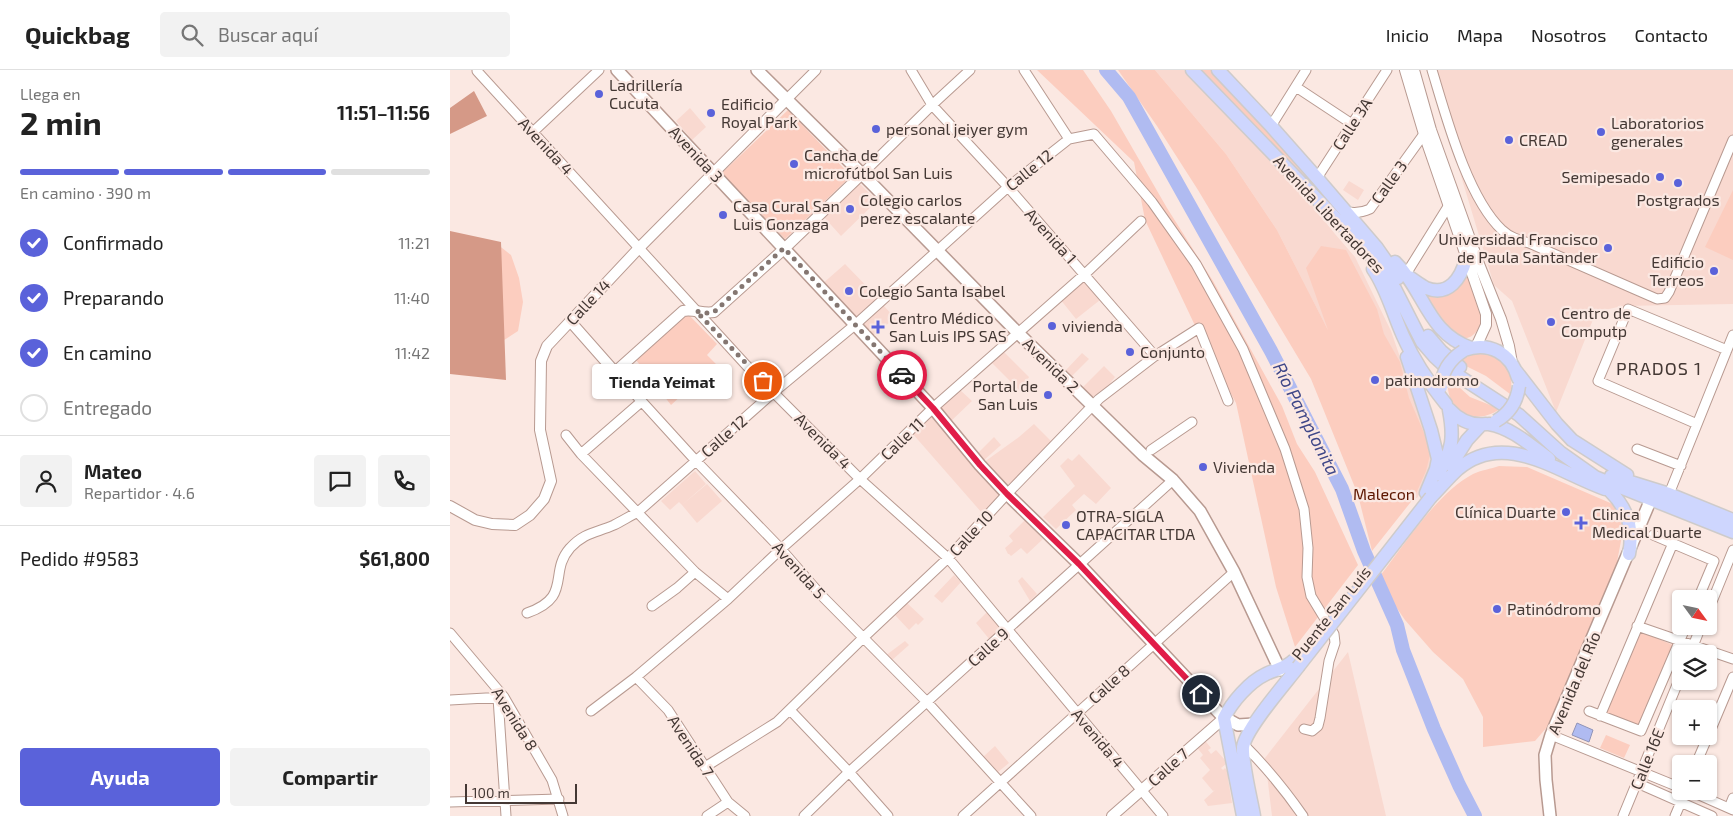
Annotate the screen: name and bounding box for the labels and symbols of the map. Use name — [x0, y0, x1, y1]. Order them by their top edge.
place label: Ladrillería Cucuta — [609, 75, 683, 112]
marker: Ladrillería Cucuta — [593, 88, 605, 100]
place label: Edificio Royal Park — [721, 94, 798, 131]
street label: Calle 3A — [1328, 94, 1375, 153]
marker: Edificio Royal Park — [705, 107, 717, 119]
street label: Avenida 4 — [515, 113, 578, 178]
place label: Laboratorios generales — [1611, 113, 1704, 150]
place label: personal jeiyer gym — [886, 119, 1028, 139]
street label: Avenida 3 — [665, 121, 727, 186]
marker: personal jeiyer gym — [870, 123, 882, 135]
marker: Laboratorios generales — [1595, 126, 1607, 138]
place label: CREAD — [1519, 130, 1568, 149]
marker: CREAD — [1503, 134, 1515, 146]
place label: Cancha de microfútbol San Luis — [804, 145, 953, 182]
street label: Calle 12 — [1001, 145, 1056, 194]
street label: Avenida Libertadores — [1270, 151, 1389, 276]
street label: Calle 3 — [1367, 157, 1411, 207]
marker: Cancha de microfútbol San Luis — [788, 158, 800, 170]
place label: Semipesado — [1561, 167, 1650, 186]
marker: Semipesado — [1654, 171, 1666, 183]
marker: Postgrados — [1672, 177, 1684, 189]
place label: Colegio carlos perez escalante — [860, 190, 975, 227]
place label: Postgrados — [1636, 190, 1720, 209]
place label: Casa Cural San Luis Gonzaga — [733, 196, 840, 233]
marker: Colegio carlos perez escalante — [844, 203, 856, 215]
street label: Avenida 1 — [1022, 204, 1081, 267]
marker: Casa Cural San Luis Gonzaga — [717, 209, 729, 221]
place label: Universidad Francisco de Paula Santander — [1438, 229, 1599, 266]
marker: Universidad Francisco de Paula Santander — [1602, 242, 1614, 254]
place label: Edificio Terreos — [1649, 252, 1704, 289]
marker: Edificio Terreos — [1708, 265, 1720, 277]
street label: Calle 14 — [562, 275, 614, 329]
place label: Colegio Santa Isabel — [859, 281, 1005, 300]
marker: Colegio Santa Isabel — [843, 285, 855, 297]
place label: Centro de Computp — [1561, 303, 1631, 340]
place label: Centro Médico San Luis IPS SAS — [889, 308, 1007, 345]
place label: vivienda — [1062, 316, 1123, 335]
marker: Centro de Computp — [1545, 316, 1557, 328]
marker: Centro Médico San Luis IPS SAS — [871, 320, 885, 334]
marker: vivienda — [1046, 320, 1058, 332]
street label: Avenida 2 — [1019, 333, 1083, 396]
place label: Conjunto — [1140, 342, 1205, 362]
marker: Conjunto — [1124, 346, 1136, 358]
courier — [877, 350, 927, 400]
district label: PRADOS 1 — [1616, 357, 1702, 379]
water label: Río Pamplonita — [1269, 358, 1345, 479]
pin — [742, 360, 784, 402]
callout: Tienda Yeimat — [593, 364, 733, 398]
place label: patinodromo — [1385, 370, 1479, 389]
marker: patinodromo — [1369, 374, 1381, 386]
place label: Portal de San Luis — [973, 376, 1038, 413]
marker: Portal de San Luis — [1042, 389, 1054, 401]
street label: Avenida 4 — [791, 409, 855, 473]
street label: Calle 12 — [697, 410, 751, 461]
street label: Calle 11 — [876, 414, 927, 464]
place label: Vivienda — [1213, 457, 1275, 476]
marker: Vivienda — [1197, 461, 1209, 473]
park label: Malecon — [1353, 484, 1415, 503]
place label: Clínica Duarte — [1455, 502, 1556, 521]
place label: Clinica Medical Duarte — [1592, 504, 1702, 541]
street label: Calle 10 — [945, 506, 997, 559]
place label: OTRA-SIGLA CAPACITAR LTDA — [1076, 506, 1195, 543]
marker: Clínica Duarte — [1560, 506, 1572, 518]
marker: Clinica Medical Duarte — [1574, 516, 1588, 530]
marker: OTRA-SIGLA CAPACITAR LTDA — [1060, 519, 1072, 531]
street label: Avenida 5 — [769, 537, 830, 602]
street label: Puente San Luís — [1287, 562, 1374, 663]
north arrow — [1672, 590, 1718, 635]
place label: Patinódromo — [1507, 599, 1601, 618]
marker: Patinódromo — [1491, 603, 1503, 615]
street label: Calle 9 — [963, 623, 1012, 670]
street label: Avenida del Río — [1543, 628, 1604, 737]
street label: Calle 8 — [1084, 660, 1133, 707]
pin — [1180, 673, 1222, 715]
street label: Avenida 8 — [489, 684, 542, 754]
street label: Avenida 4 — [1068, 704, 1129, 771]
street label: Avenida 7 — [665, 711, 718, 780]
street label: Calle 16E — [1626, 726, 1667, 792]
street label: Calle 7 — [1144, 744, 1192, 790]
scale bar — [465, 781, 578, 804]

